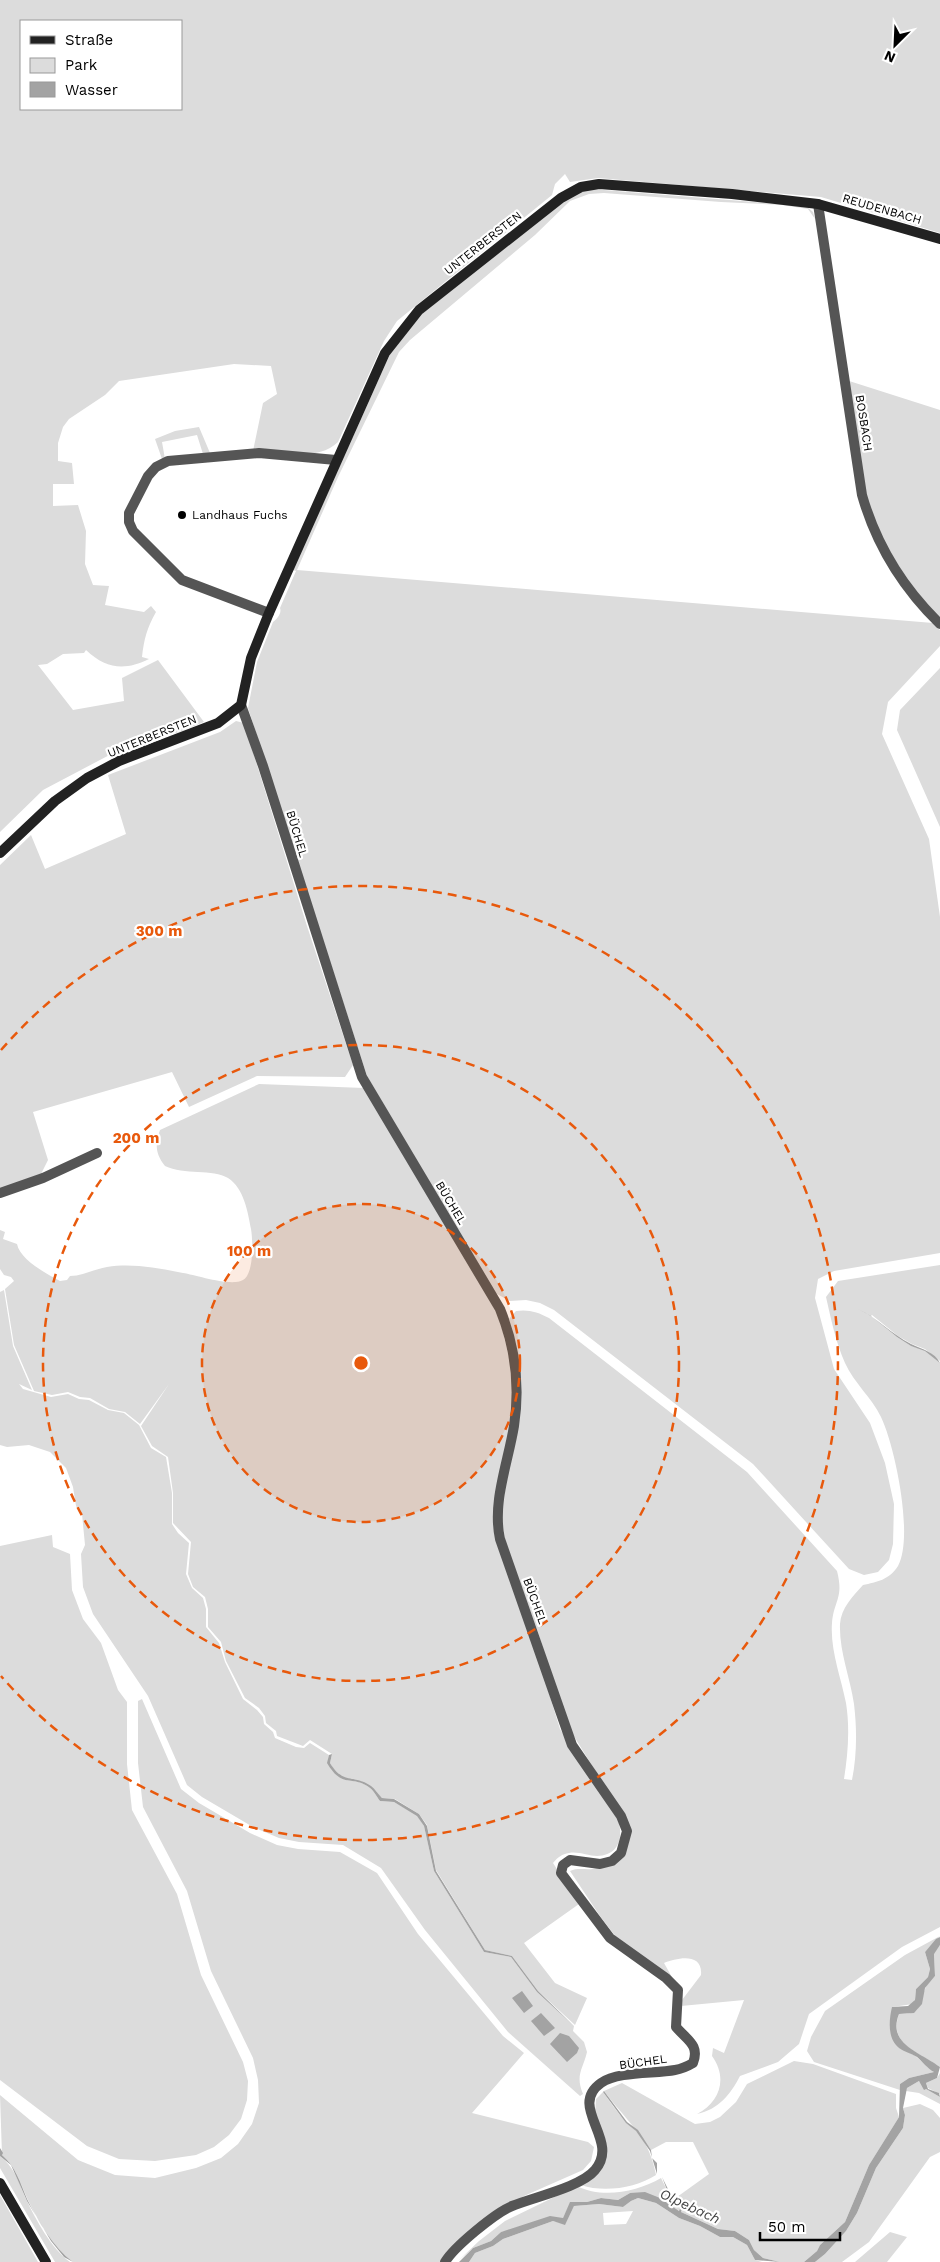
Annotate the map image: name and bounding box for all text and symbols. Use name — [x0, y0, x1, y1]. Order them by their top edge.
legend — [20, 20, 182, 110]
north arrow — [870, 20, 920, 70]
text: Straße — [65, 31, 113, 49]
text: N — [882, 47, 898, 66]
text: Park — [65, 56, 98, 74]
text: Wasser — [65, 81, 118, 99]
street label: REUDENBACH — [841, 191, 923, 227]
street label: UNTERBERSTEN — [441, 208, 525, 278]
street label: BOSBACH — [853, 394, 875, 452]
place label: Landhaus Fuchs — [192, 508, 288, 522]
marker: Landhaus Fuchs — [176, 509, 188, 521]
street label: UNTERBERSTEN — [105, 712, 199, 760]
street label: BÜCHEL — [283, 809, 311, 859]
text: 300 m — [136, 922, 182, 940]
text: 200 m — [113, 1129, 159, 1147]
street label: BÜCHEL — [433, 1179, 469, 1227]
text: 100 m — [227, 1242, 271, 1260]
centre of rings — [352, 1354, 370, 1372]
street label: BÜCHEL — [520, 1576, 550, 1626]
street label: BÜCHEL — [618, 2052, 668, 2072]
water label: Olpebach — [657, 2185, 723, 2227]
scale bar — [760, 2210, 840, 2242]
text: 50 m — [768, 2218, 805, 2236]

